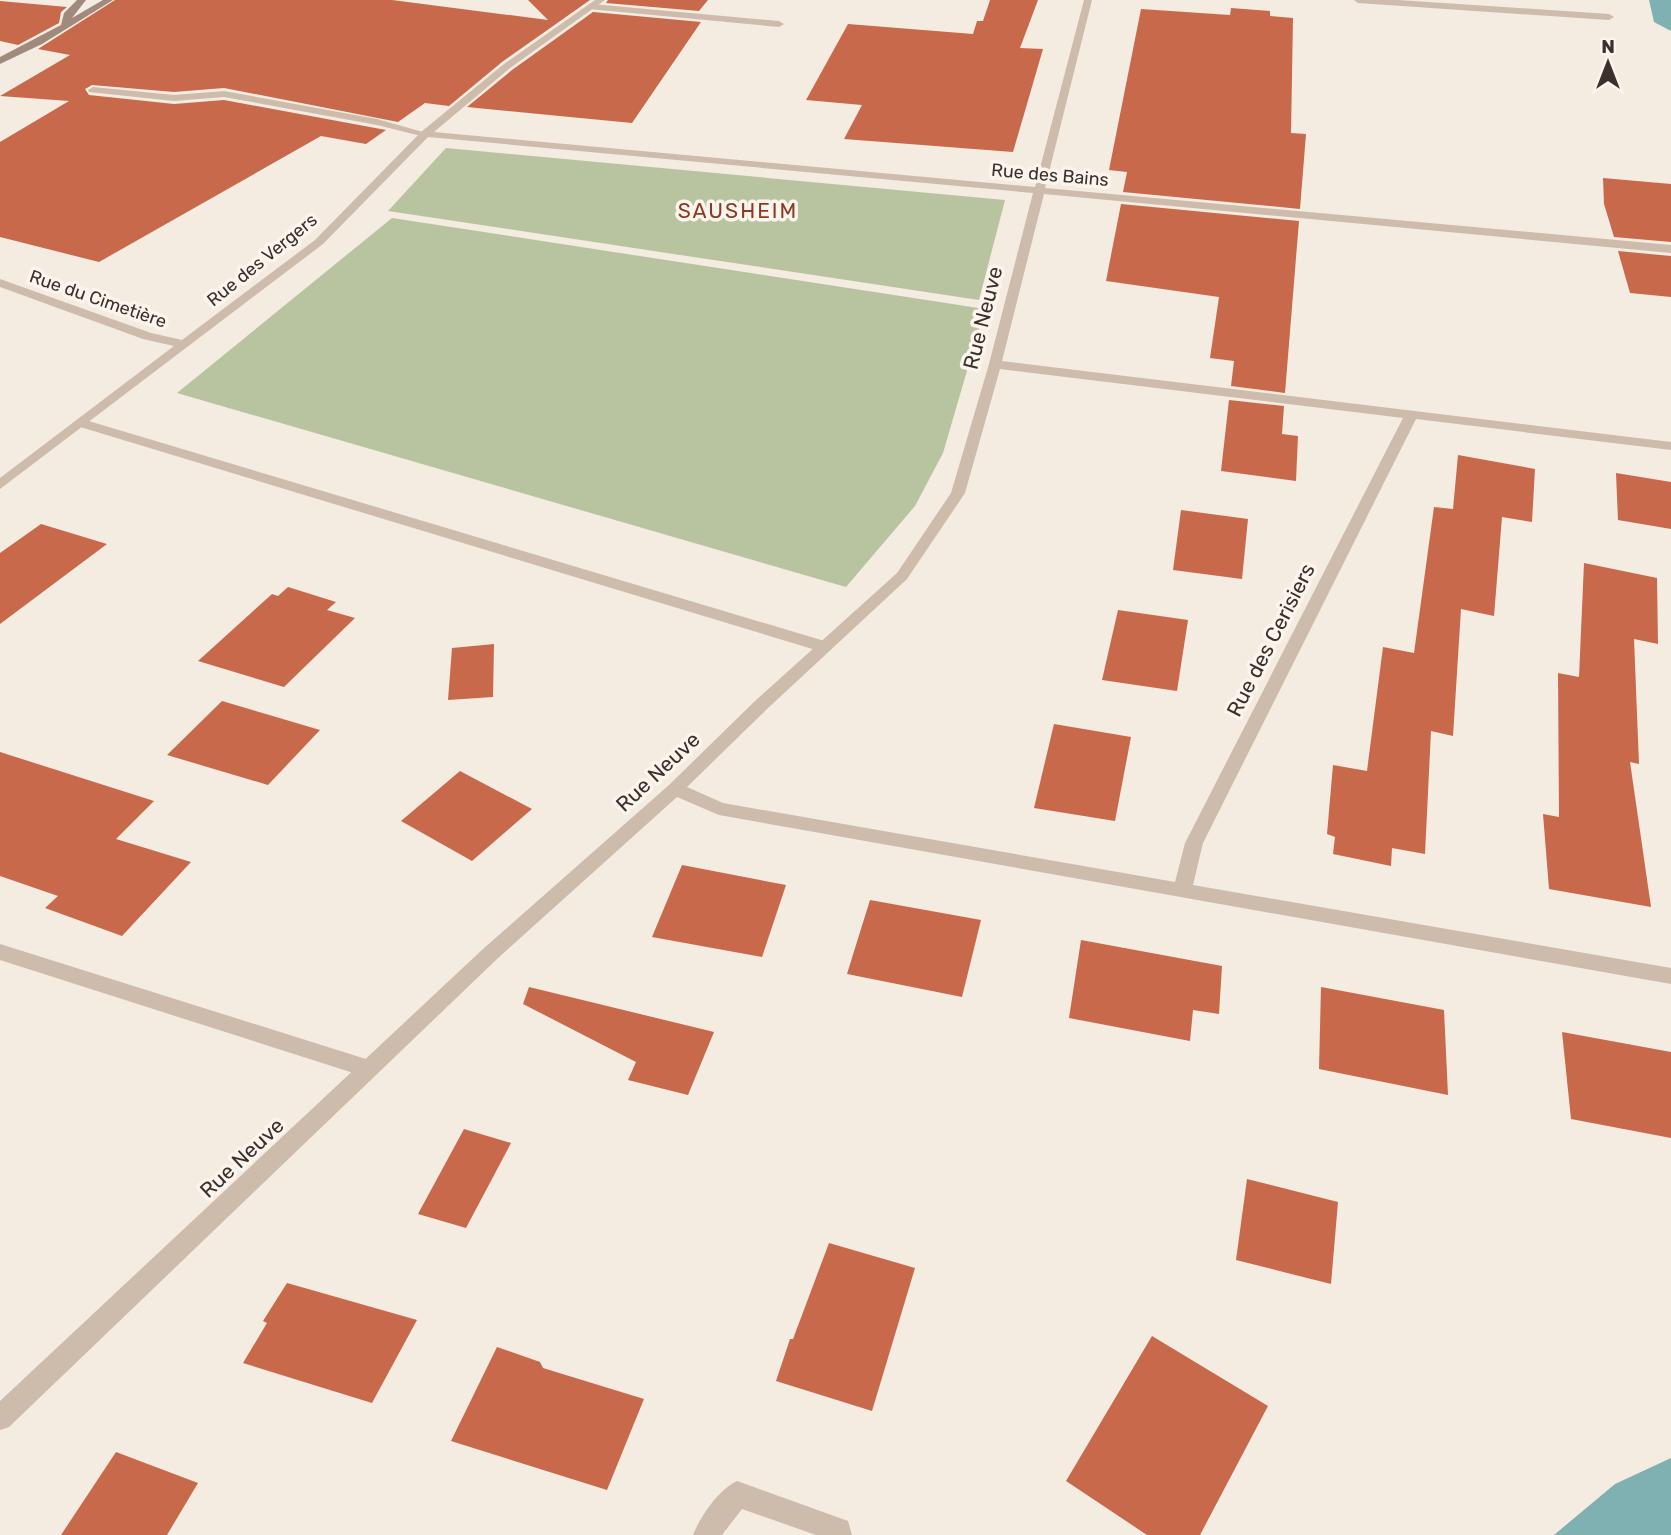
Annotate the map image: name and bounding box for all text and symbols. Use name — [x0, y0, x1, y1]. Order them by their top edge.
north arrow — [1573, 28, 1643, 98]
text: N — [1601, 35, 1615, 58]
street label: Rue des Bains — [990, 159, 1110, 191]
district label: SAUSHEIM — [678, 198, 798, 223]
street label: Rue des Vergers — [202, 209, 322, 311]
street label: Rue Neuve — [958, 264, 1007, 372]
street label: Rue du Cimetière — [26, 265, 170, 333]
street label: Rue des Cerisiers — [1221, 559, 1320, 721]
street label: Rue Neuve — [611, 727, 705, 817]
street label: Rue Neuve — [195, 1113, 289, 1203]

